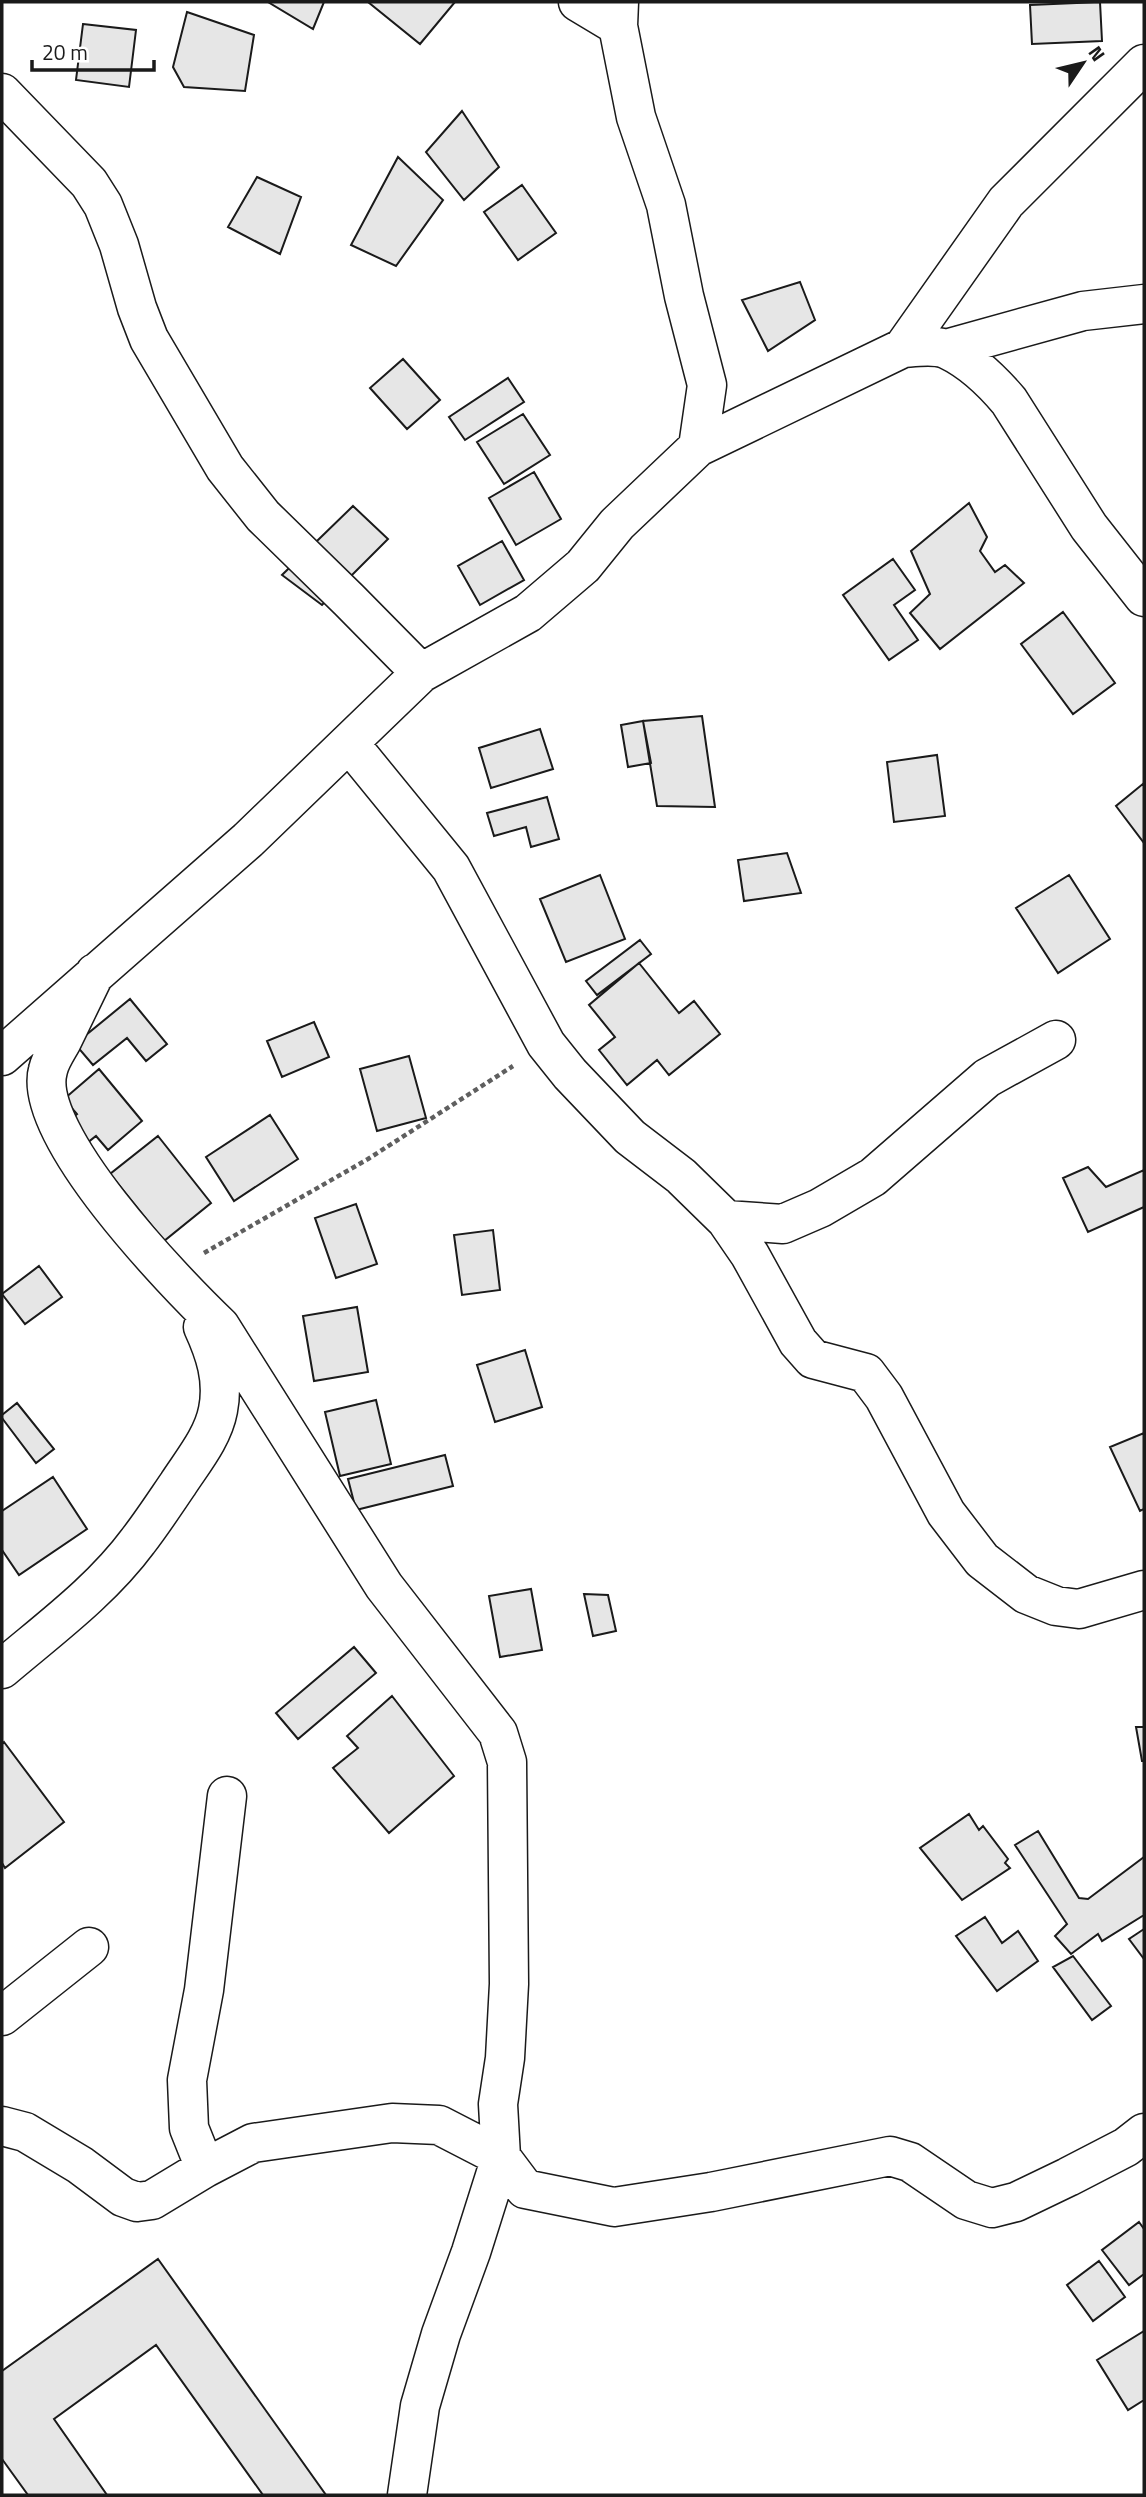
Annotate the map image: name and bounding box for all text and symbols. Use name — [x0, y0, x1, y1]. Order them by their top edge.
scale bar — [32, 28, 154, 72]
north arrow — [1048, 28, 1118, 98]
text: 20 m — [42, 36, 88, 68]
text: N — [1082, 39, 1113, 67]

